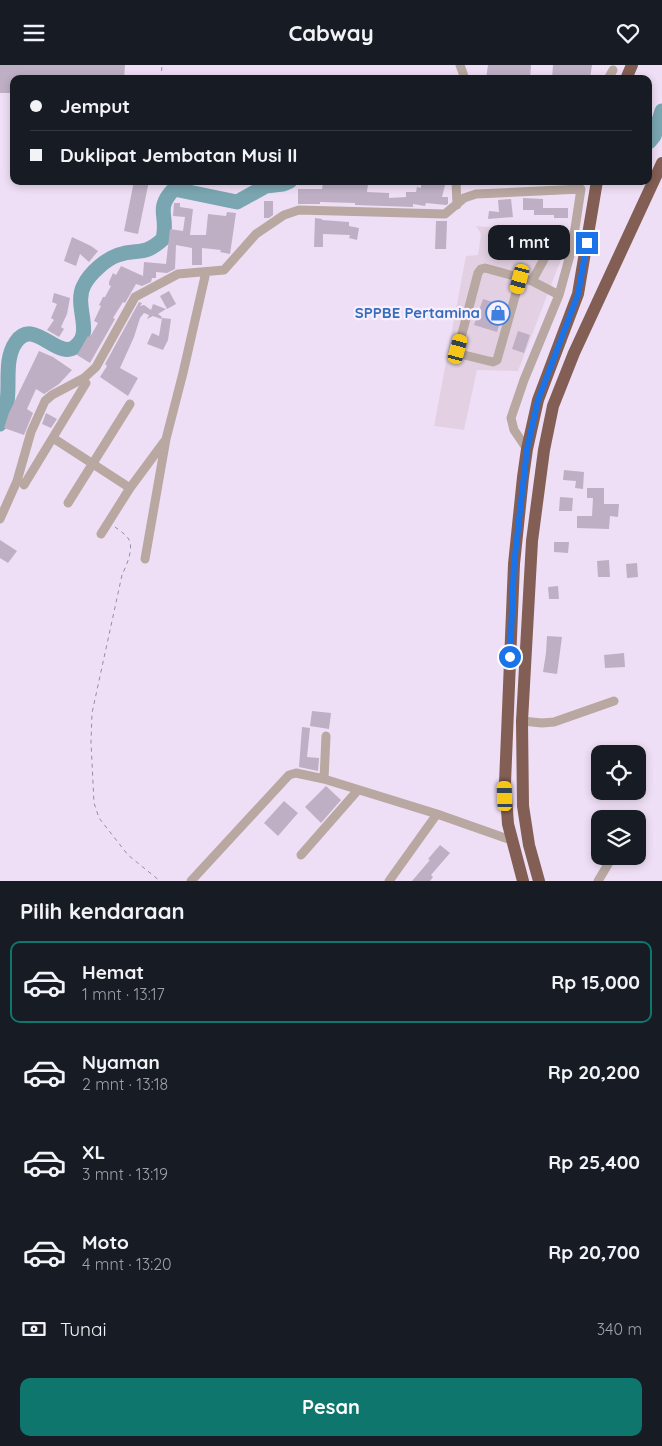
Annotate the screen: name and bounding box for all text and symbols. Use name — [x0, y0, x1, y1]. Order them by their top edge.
icon: menu — [20, 19, 48, 47]
text: Cabway — [288, 19, 374, 47]
icon: heart — [614, 19, 642, 47]
text: Jemput — [60, 94, 130, 118]
text: Duklipat Jembatan Musi II — [60, 143, 298, 167]
callout: 1 mnt — [487, 225, 570, 261]
text: 1 mnt — [508, 232, 550, 252]
route end — [576, 232, 598, 254]
car — [508, 263, 531, 295]
shop icon: SPPBE Pertamina — [485, 300, 511, 326]
place label: SPPBE Pertamina — [355, 303, 480, 322]
car — [446, 333, 469, 365]
route start — [499, 646, 521, 668]
map controls — [591, 745, 646, 865]
button: locate — [591, 745, 646, 800]
car — [496, 781, 513, 811]
button: layers — [591, 810, 646, 865]
text: Pilih kendaraan — [20, 897, 185, 925]
icon: car — [22, 960, 67, 1005]
text: Hemat — [82, 960, 144, 984]
text: Rp 15,000 — [551, 970, 640, 994]
text: 1 mnt · 13:17 — [82, 984, 165, 1004]
icon: car — [22, 1050, 67, 1095]
text: Nyaman — [82, 1050, 160, 1074]
text: Rp 20,200 — [548, 1060, 640, 1084]
text: 2 mnt · 13:18 — [82, 1074, 168, 1094]
icon: car — [22, 1140, 67, 1185]
text: XL — [82, 1140, 105, 1164]
text: Rp 25,400 — [548, 1150, 640, 1174]
text: 3 mnt · 13:19 — [82, 1164, 168, 1184]
icon: car — [22, 1230, 67, 1275]
text: Moto — [82, 1230, 129, 1254]
text: Rp 20,700 — [548, 1240, 640, 1264]
text: 4 mnt · 13:20 — [82, 1254, 172, 1274]
icon: cash — [20, 1315, 48, 1343]
text: Tunai — [60, 1317, 107, 1341]
text: 340 m — [597, 1319, 642, 1339]
button: Pesan — [20, 1378, 642, 1436]

